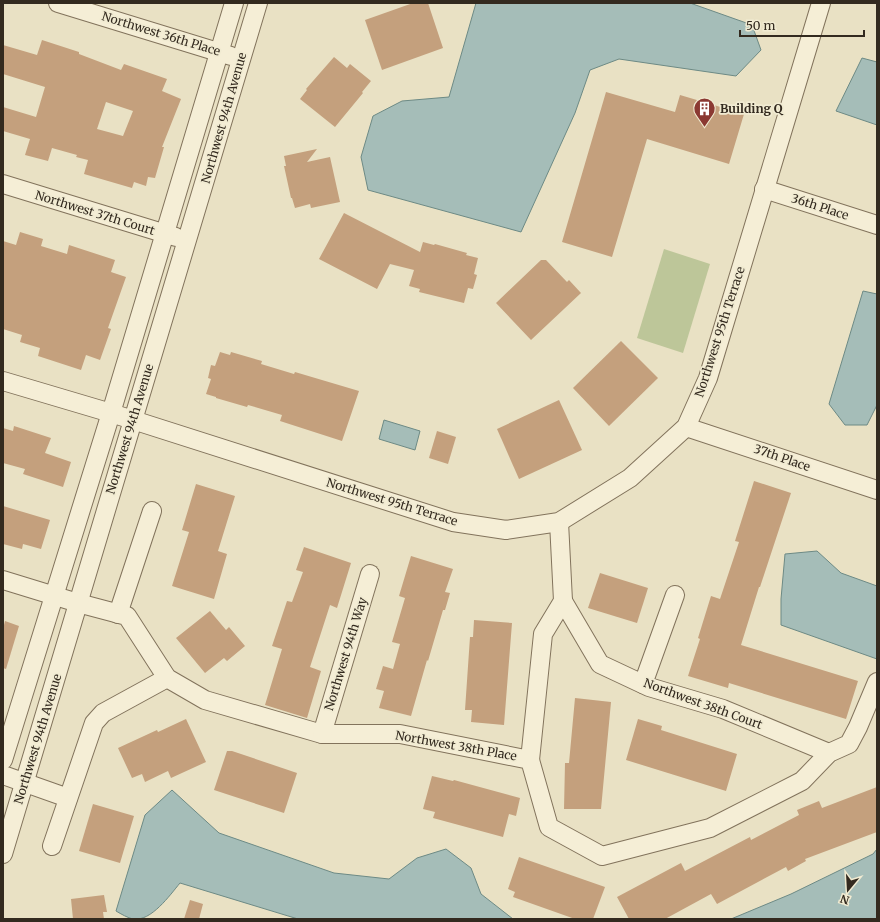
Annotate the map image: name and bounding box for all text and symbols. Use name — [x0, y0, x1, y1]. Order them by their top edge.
street label: Northwest 36th Place — [100, 8, 222, 59]
scale bar — [740, 12, 864, 38]
text: 50 m — [746, 18, 775, 33]
street label: Northwest 94th Avenue — [198, 51, 249, 185]
building icon: Building Q — [691, 96, 717, 129]
place label: Building Q — [720, 101, 784, 116]
street label: Northwest 37th Court — [33, 187, 157, 238]
street label: 36th Place — [790, 190, 851, 223]
street label: Northwest 95th Terrace — [691, 265, 748, 399]
street label: Northwest 94th Avenue — [103, 362, 156, 496]
street label: 37th Place — [752, 441, 812, 474]
street label: Northwest 95th Terrace — [325, 474, 460, 529]
street label: Northwest 94th Way — [321, 595, 370, 712]
street label: Northwest 94th Avenue — [11, 672, 64, 806]
street label: Northwest 38th Court — [642, 675, 765, 732]
street label: Northwest 38th Place — [394, 727, 518, 764]
north arrow — [828, 870, 868, 910]
text: N — [838, 891, 851, 908]

